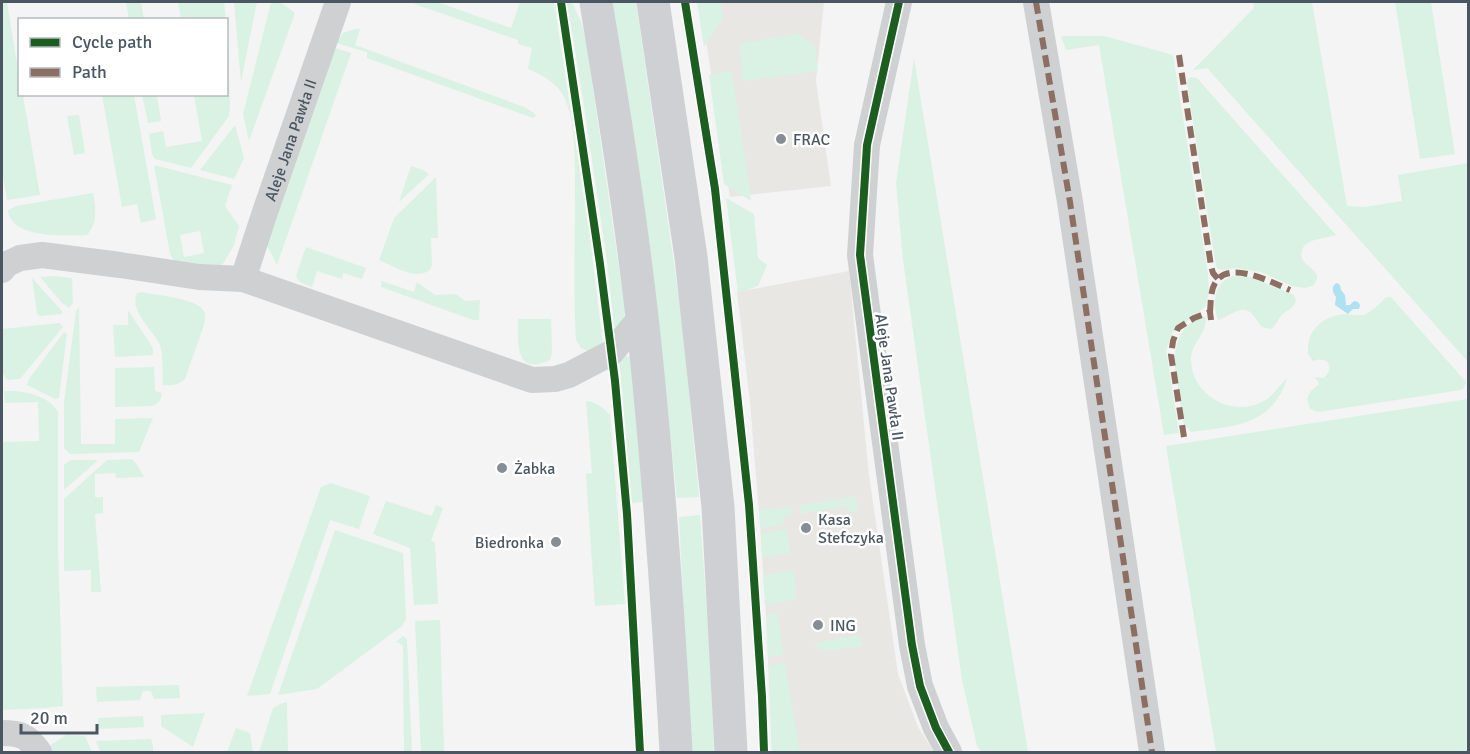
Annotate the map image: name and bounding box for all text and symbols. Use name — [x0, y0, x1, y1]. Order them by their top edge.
legend — [18, 18, 228, 96]
text: Cycle path — [72, 31, 152, 53]
text: Path — [72, 61, 107, 83]
street label: Aleje Jana Pawła II — [261, 76, 322, 204]
place label: FRAC — [793, 130, 831, 150]
marker: FRAC — [774, 132, 788, 146]
street label: Aleje Jana Pawła II — [870, 312, 908, 442]
place label: Żabka — [514, 459, 555, 479]
marker: Żabka — [495, 461, 509, 475]
place label: Kasa Stefczyka — [818, 510, 884, 548]
marker: Kasa Stefczyka — [799, 521, 813, 535]
place label: Biedronka — [475, 533, 544, 553]
marker: Biedronka — [549, 535, 563, 549]
place label: ING — [830, 616, 856, 636]
marker: ING — [811, 618, 825, 632]
scale bar — [21, 697, 98, 735]
text: 20 m — [30, 707, 68, 729]

